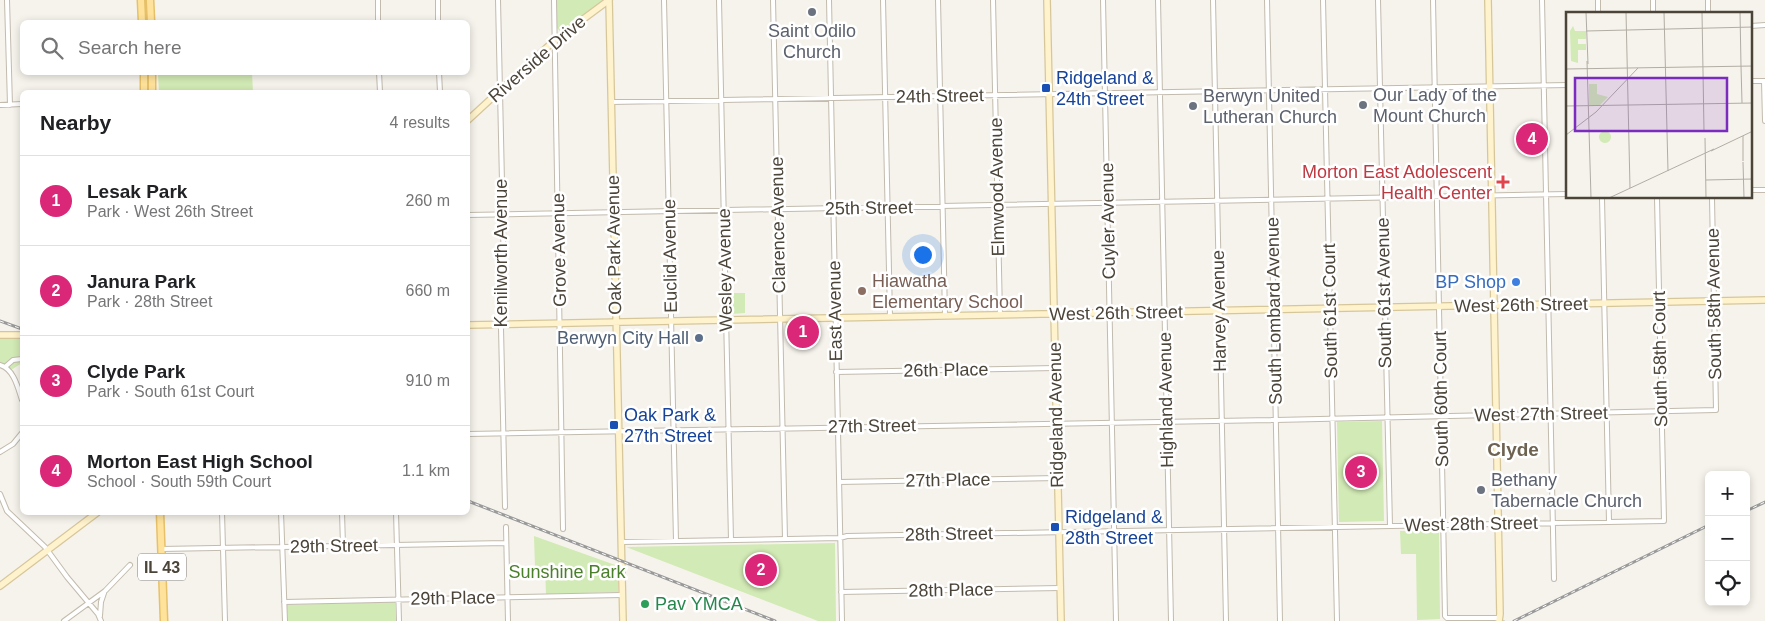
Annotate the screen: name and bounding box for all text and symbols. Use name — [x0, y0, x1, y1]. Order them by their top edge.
marker: Saint Odilo Church — [806, 6, 818, 18]
street label: Riverside Drive — [484, 11, 590, 107]
inset map — [1566, 12, 1752, 199]
search box — [20, 20, 470, 75]
place label: Saint Odilo Church — [768, 21, 856, 62]
icon: search — [38, 34, 66, 62]
text: Search here — [78, 37, 182, 58]
place label: Ridgeland & 24th Street — [1056, 68, 1154, 109]
marker: Ridgeland & 24th Street — [1040, 82, 1052, 94]
street label: 24th Street — [896, 85, 984, 107]
place label: Our Lady of the Mount Church — [1373, 85, 1497, 126]
place label: Berwyn United Lutheran Church — [1203, 86, 1337, 127]
marker: Our Lady of the Mount Church — [1357, 99, 1369, 111]
marker: Berwyn United Lutheran Church — [1187, 100, 1199, 112]
text: Nearby — [40, 111, 111, 134]
text: 4 results — [390, 114, 450, 131]
street label: Elmwood Avenue — [986, 117, 1008, 257]
pin: 4 — [1516, 120, 1548, 158]
street label: Clarence Avenue — [767, 156, 789, 294]
street label: Cuyler Avenue — [1097, 162, 1119, 280]
place label: Morton East Adolescent Health Center — [1302, 162, 1492, 203]
street label: Oak Park Avenue — [603, 175, 625, 315]
marker: Morton East Adolescent Health Center — [1496, 175, 1510, 189]
street label: Kenilworth Avenue — [491, 179, 511, 327]
text: Lesak Park — [87, 181, 187, 202]
text: 1 — [52, 192, 60, 209]
text: 260 m — [406, 192, 450, 209]
street label: Grove Avenue — [548, 193, 570, 307]
street label: 25th Street — [825, 197, 913, 219]
street label: Euclid Avenue — [659, 199, 681, 313]
text: Park · West 26th Street — [87, 203, 253, 220]
street label: Wesley Avenue — [714, 208, 736, 332]
street label: South Lombard Avenue — [1262, 217, 1286, 405]
street label: South 61st Avenue — [1373, 217, 1395, 369]
street label: South 58th Avenue — [1703, 228, 1725, 380]
your location — [910, 242, 936, 268]
street label: South 61st Court — [1319, 243, 1341, 379]
street label: Harvey Avenue — [1208, 250, 1230, 372]
street label: East Avenue — [824, 260, 846, 362]
text: Janura Park — [87, 271, 196, 292]
place label: Hiawatha Elementary School — [872, 271, 1023, 312]
place label: BP Shop — [1435, 272, 1506, 292]
marker: BP Shop — [1510, 276, 1522, 288]
text: 2 — [52, 282, 60, 299]
text: 660 m — [406, 282, 450, 299]
marker: Hiawatha Elementary School — [856, 285, 868, 297]
street label: South 58th Court — [1649, 291, 1671, 427]
text: Park · 28th Street — [87, 293, 212, 310]
street label: West 26th Street — [1454, 294, 1588, 316]
street label: West 26th Street — [1049, 302, 1183, 324]
pin: 1 — [787, 313, 819, 351]
place label: Berwyn City Hall — [557, 328, 689, 348]
street label: South 60th Court — [1430, 331, 1452, 467]
marker: Berwyn City Hall — [693, 332, 705, 344]
street label: Highland Avenue — [1155, 332, 1177, 468]
street label: Ridgeland Avenue — [1045, 342, 1067, 488]
street label: 26th Place — [903, 359, 989, 381]
text: Clyde Park — [87, 361, 185, 382]
text: 3 — [52, 372, 60, 389]
text: 910 m — [406, 372, 450, 389]
text: Park · South 61st Court — [87, 383, 254, 400]
street label: West 27th Street — [1474, 403, 1608, 425]
place label: Oak Park & 27th Street — [624, 405, 716, 446]
street label: 27th Street — [828, 415, 916, 437]
marker: Oak Park & 27th Street — [608, 419, 620, 431]
district label: Clyde — [1487, 439, 1539, 460]
text: Morton East High School — [87, 451, 313, 472]
pin: 3 — [1345, 453, 1377, 491]
text: 4 — [52, 462, 60, 479]
text: 1.1 km — [402, 462, 450, 479]
street label: 27th Place — [905, 469, 991, 491]
place label: Bethany Tabernacle Church — [1491, 470, 1642, 511]
map controls — [1705, 471, 1750, 606]
button: + — [1705, 471, 1750, 516]
text: School · South 59th Court — [87, 473, 271, 490]
marker: Bethany Tabernacle Church — [1475, 484, 1487, 496]
place label: Ridgeland & 28th Street — [1065, 507, 1163, 548]
street label: West 28th Street — [1404, 513, 1538, 535]
button: − — [1705, 516, 1750, 561]
marker: Ridgeland & 28th Street — [1049, 521, 1061, 533]
street label: 28th Street — [905, 523, 993, 545]
street label: 29th Street — [290, 535, 378, 557]
pin: 2 — [745, 551, 777, 589]
road number: IL 43 — [138, 554, 186, 580]
button: locate — [1705, 561, 1750, 606]
park label: Sunshine Park — [508, 562, 627, 582]
street label: 28th Place — [908, 579, 994, 601]
street label: 29th Place — [410, 587, 496, 609]
place label: Pav YMCA — [655, 594, 743, 614]
marker: Pav YMCA — [639, 598, 651, 610]

